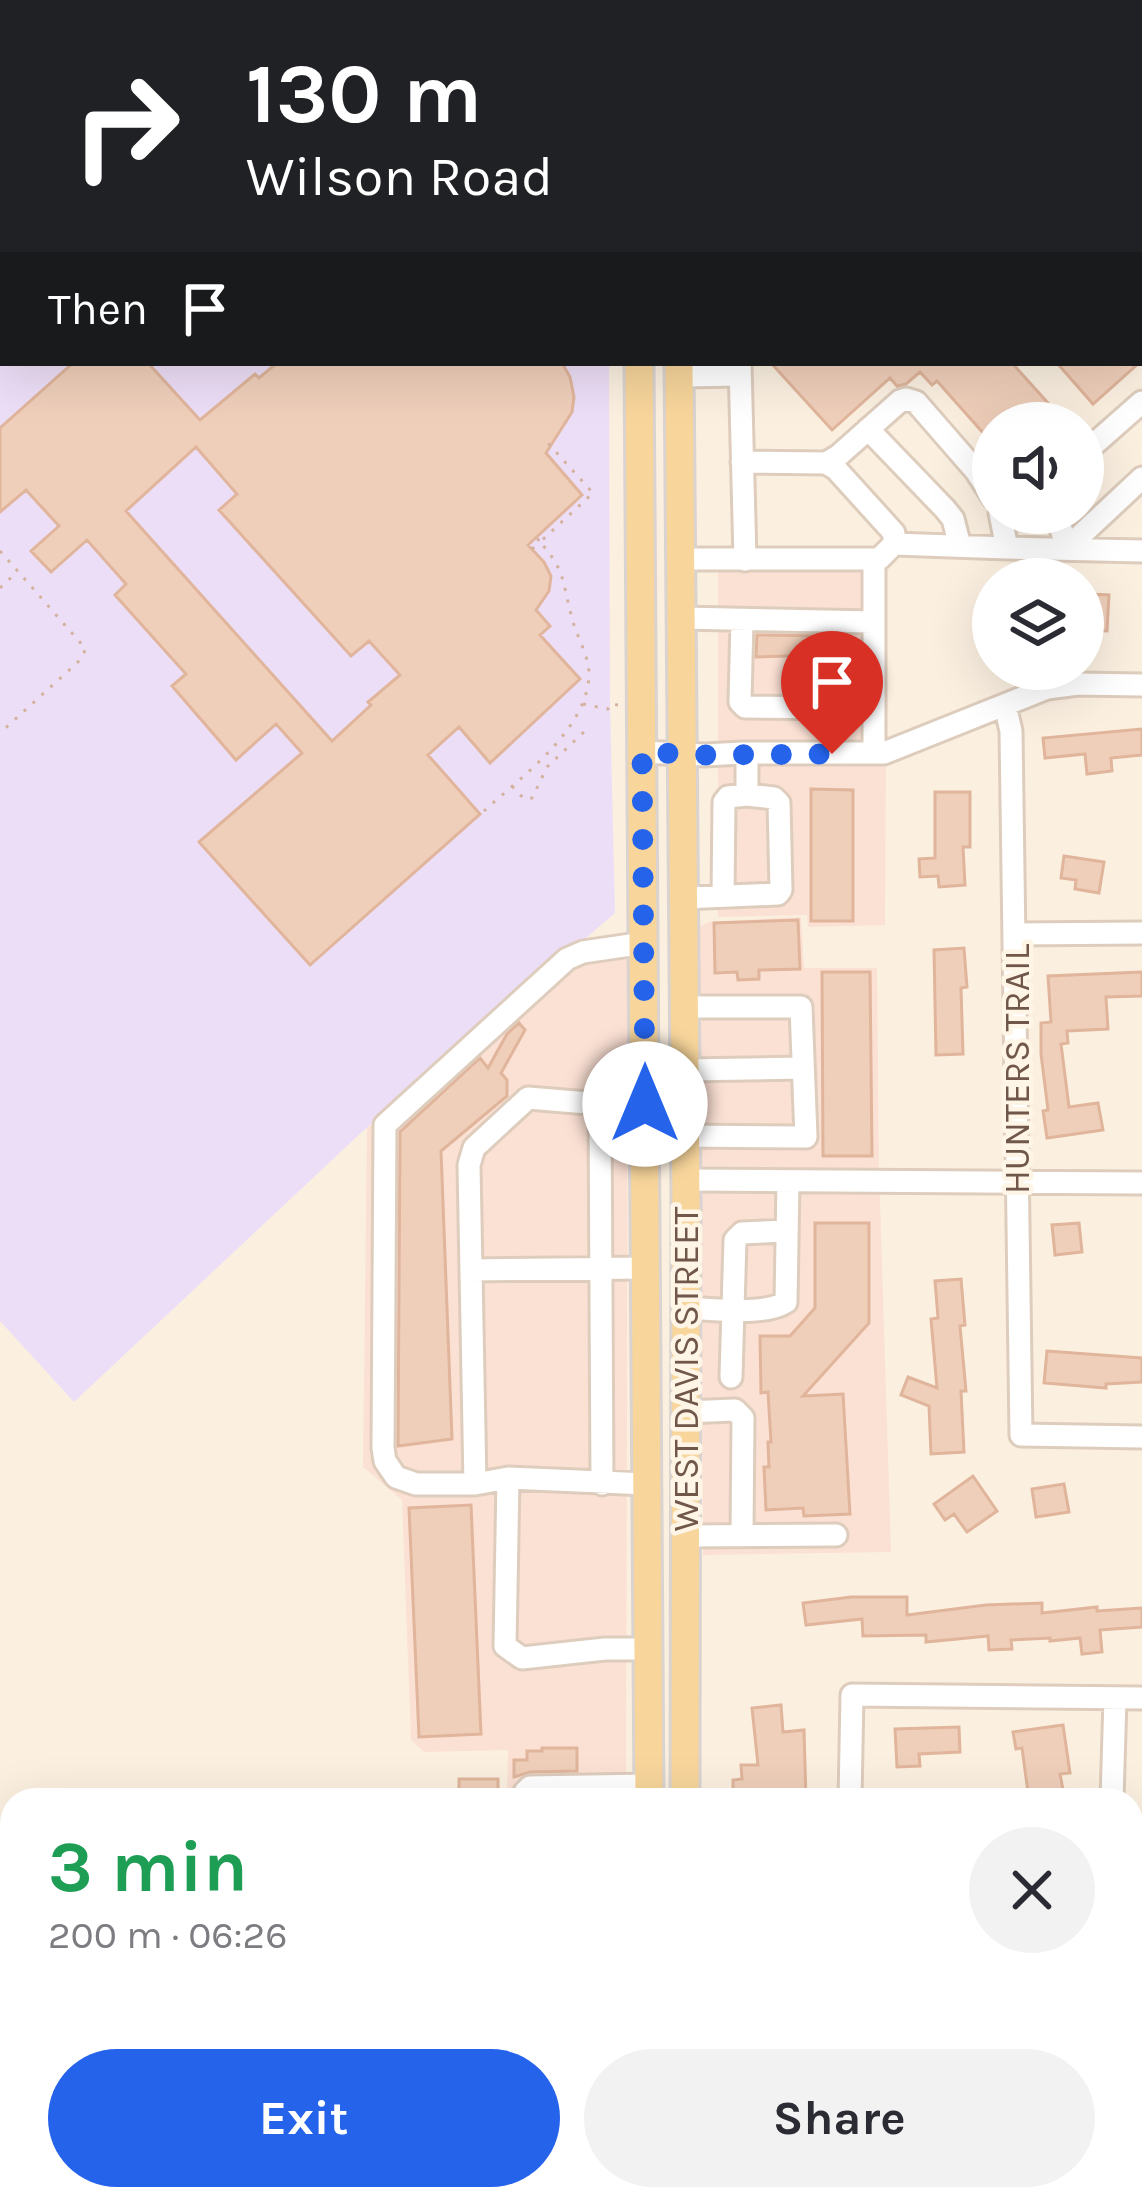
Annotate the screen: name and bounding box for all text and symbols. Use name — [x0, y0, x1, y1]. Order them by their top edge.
text: 130 m — [246, 45, 482, 143]
icon: right — [48, 48, 204, 204]
text: Wilson Road — [246, 145, 553, 209]
icon: arrive — [172, 276, 238, 342]
text: Then — [48, 283, 148, 335]
map controls — [972, 402, 1104, 690]
button: sound — [972, 402, 1104, 534]
button: layers — [972, 558, 1104, 690]
pin — [781, 631, 883, 754]
icon: arrive — [799, 649, 865, 715]
street label: HUNTERS TRAIL — [996, 944, 1038, 1194]
position arrow — [582, 1041, 708, 1167]
street label: WEST DAVIS STREET — [665, 1206, 707, 1532]
text: 3 min — [48, 1825, 248, 1909]
button: close — [969, 1827, 1095, 1953]
text: 200 m · 06:26 — [48, 1912, 288, 1958]
button: Exit — [48, 2049, 560, 2187]
button: Share — [584, 2049, 1095, 2187]

